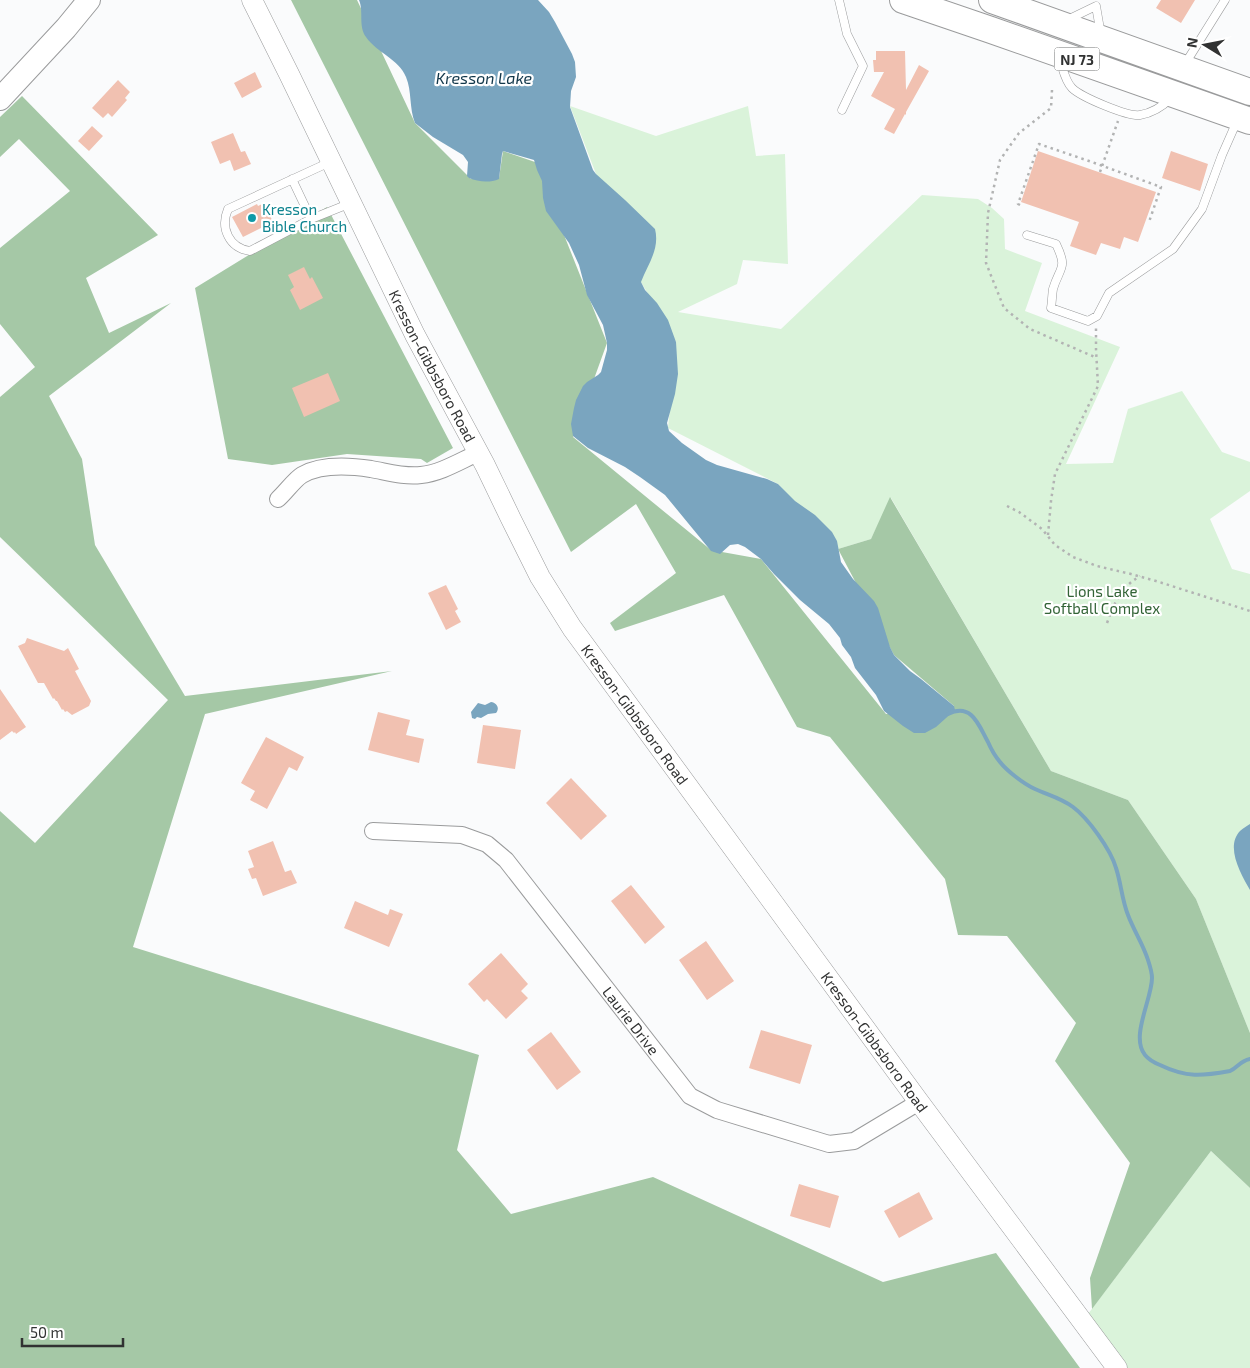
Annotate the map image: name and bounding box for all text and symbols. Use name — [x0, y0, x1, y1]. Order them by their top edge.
north arrow — [1180, 20, 1230, 70]
text: N — [1182, 36, 1201, 49]
road number: NJ 73 — [1054, 48, 1100, 70]
water label: Kresson Lake — [436, 68, 533, 87]
place label: Kresson Bible Church — [262, 200, 347, 235]
marker: Kresson Bible Church — [246, 212, 258, 224]
street label: Kresson-Gibbsboro Road — [385, 287, 480, 445]
park label: Lions Lake Softball Complex — [1044, 582, 1160, 617]
street label: Kresson-Gibbsboro Road — [578, 641, 692, 788]
street label: Kresson-Gibbsboro Road — [818, 968, 932, 1115]
street label: Laurie Drive — [599, 983, 663, 1058]
scale bar — [22, 1316, 124, 1348]
text: 50 m — [30, 1323, 64, 1341]

